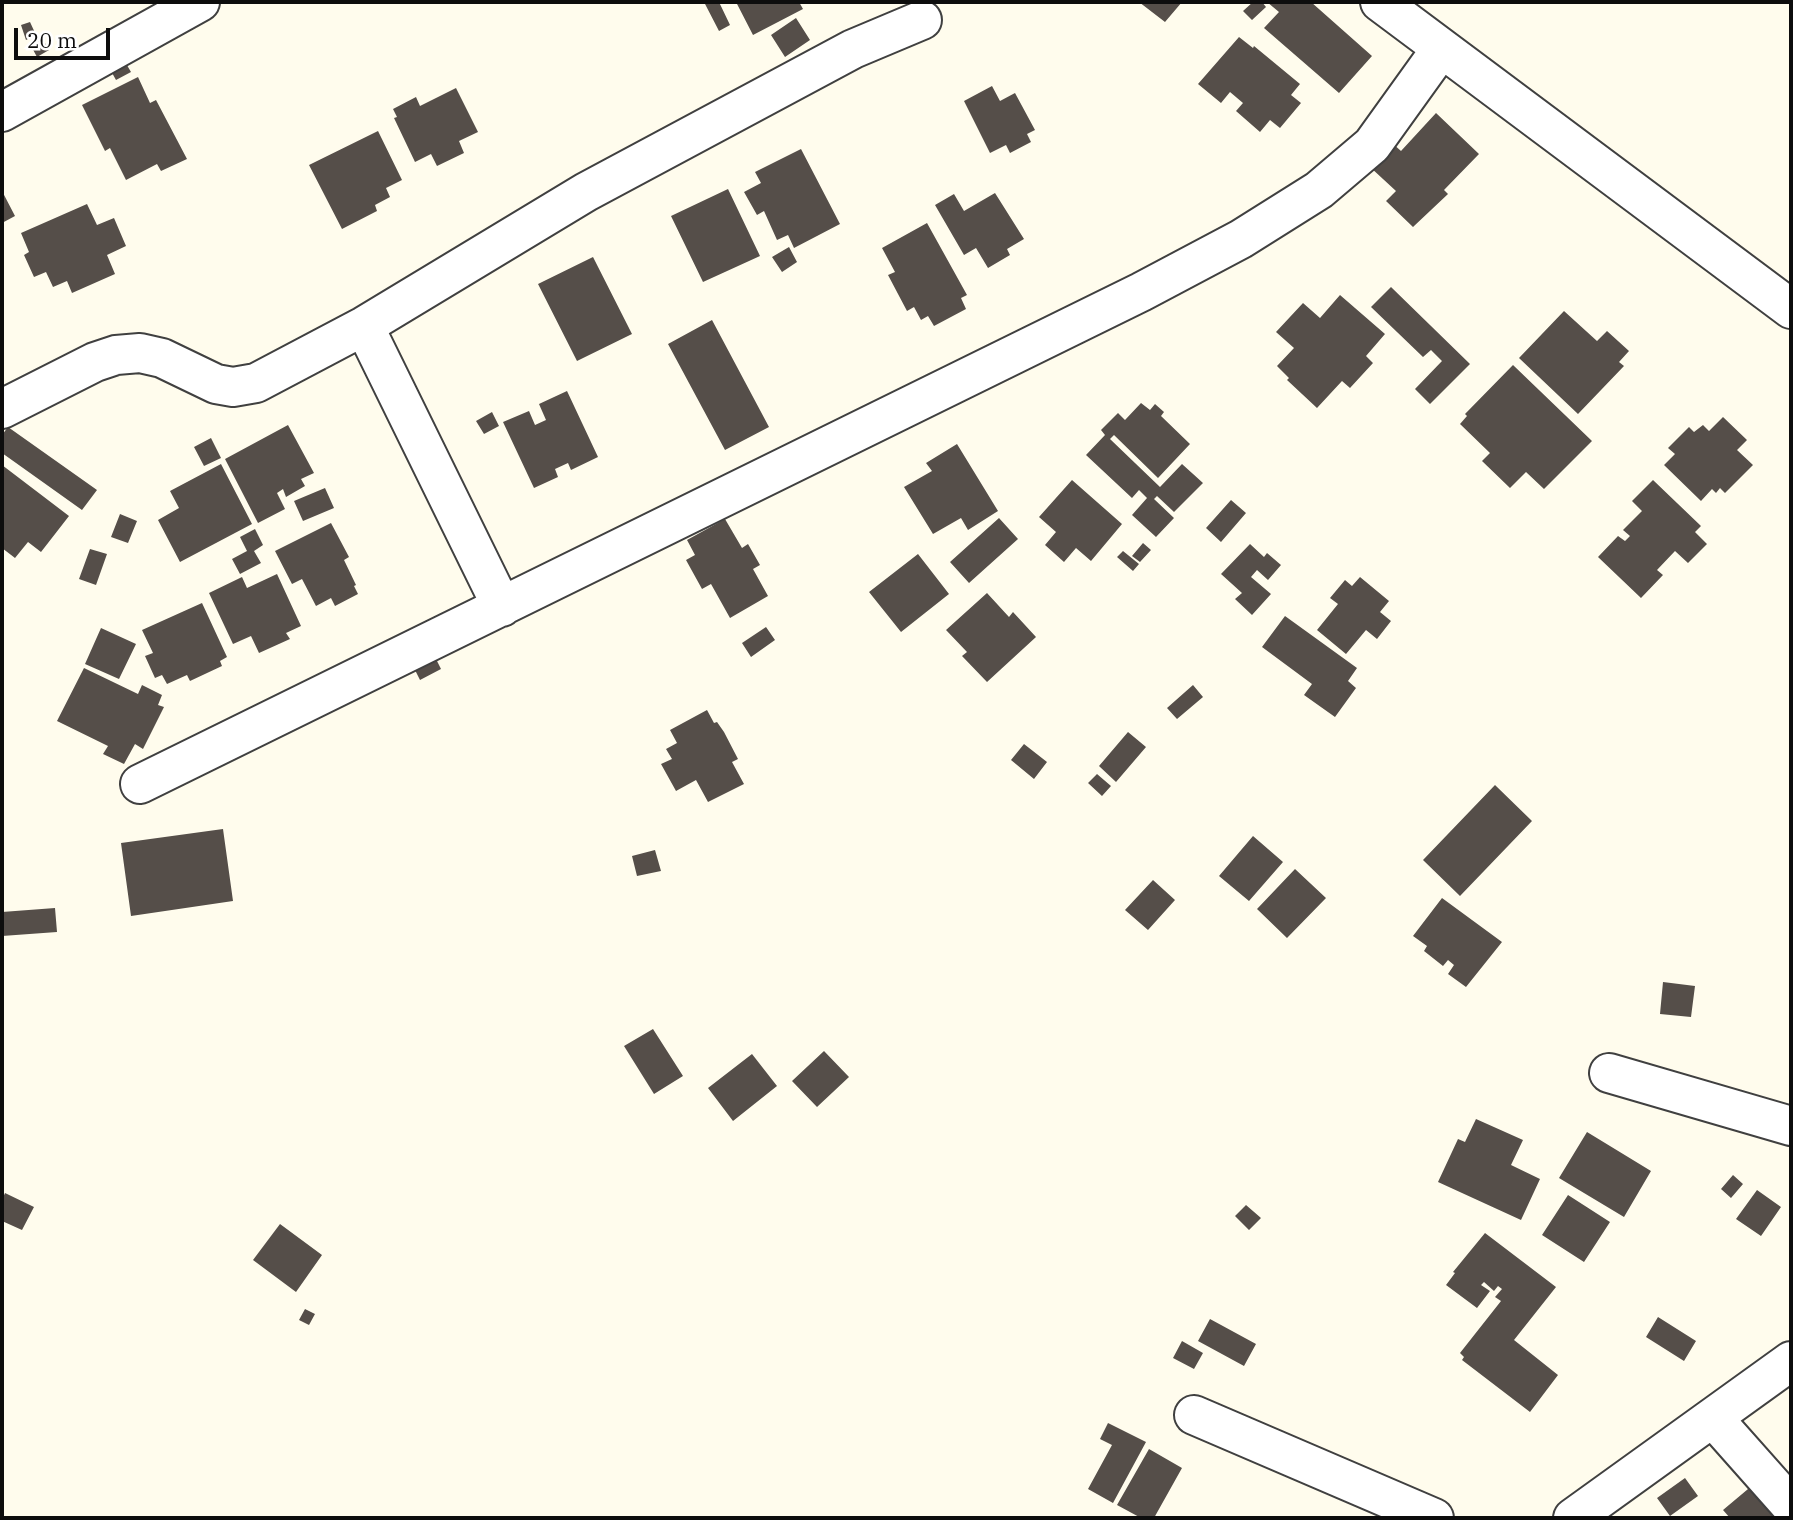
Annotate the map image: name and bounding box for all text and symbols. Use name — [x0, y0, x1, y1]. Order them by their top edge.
scale bar — [18, 14, 114, 58]
text: 20 m — [27, 26, 77, 54]

